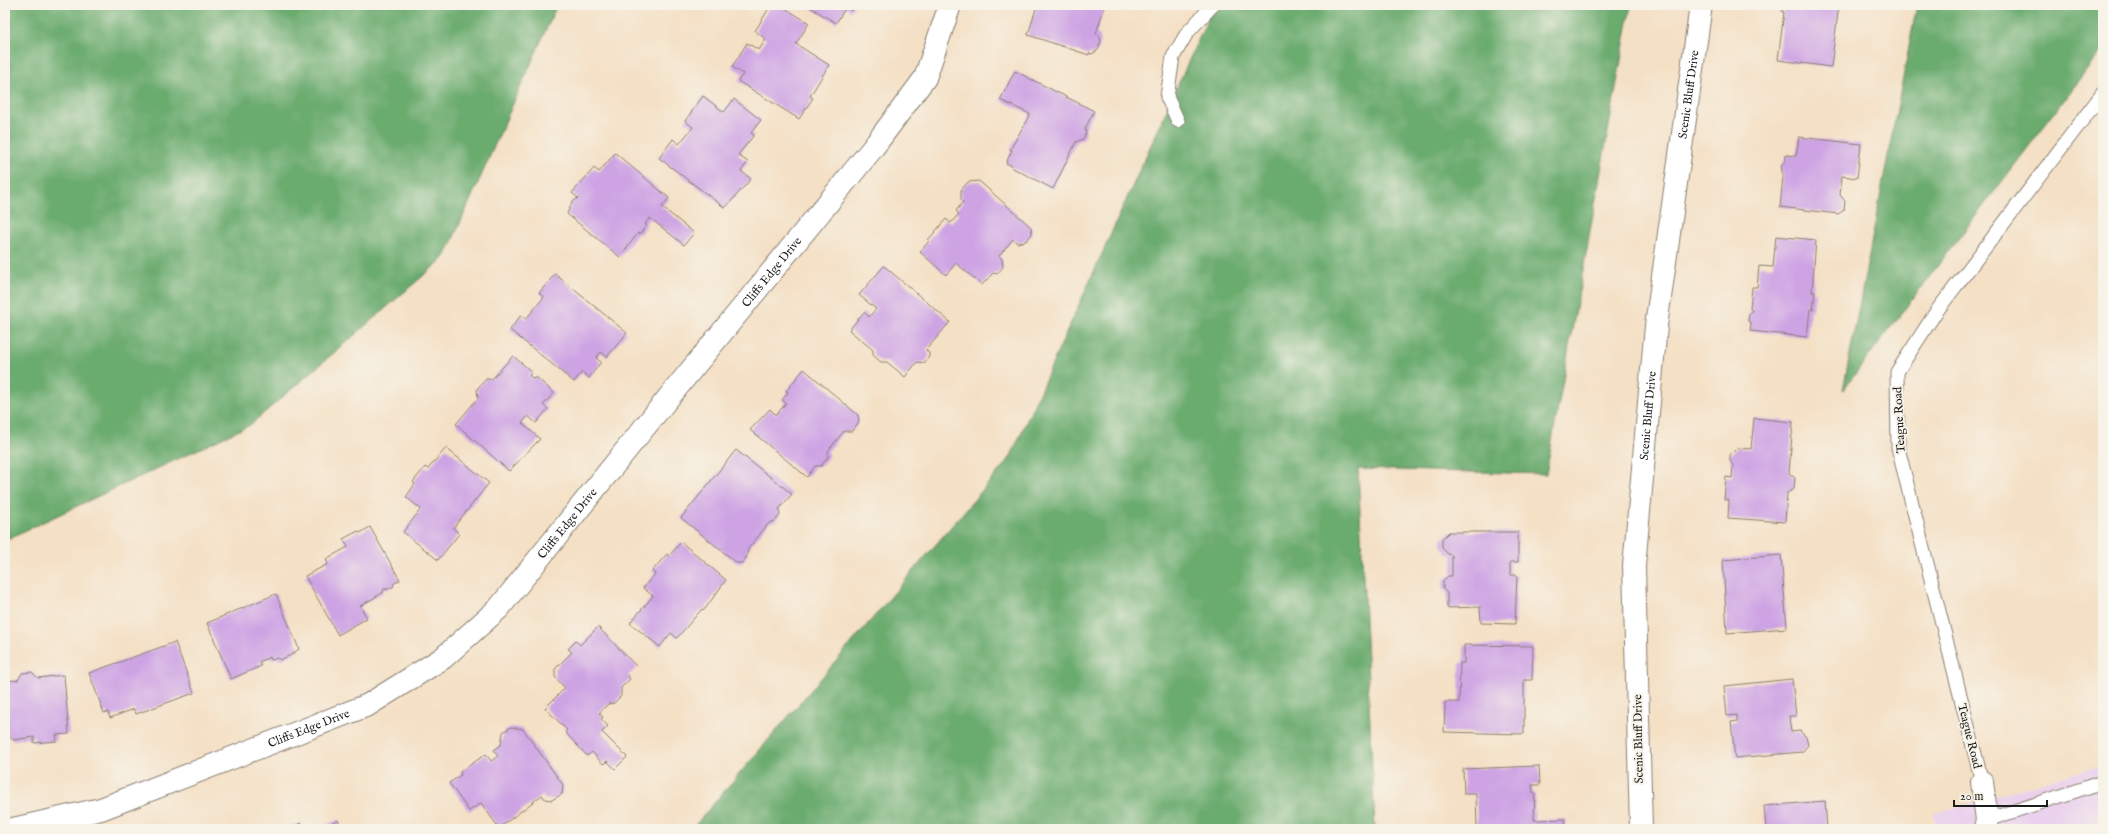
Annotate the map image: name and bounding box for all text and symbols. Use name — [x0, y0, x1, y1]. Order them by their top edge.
street label: Scenic Bluff Drive — [1675, 49, 1703, 140]
street label: Cliffs Edge Drive — [739, 234, 805, 310]
street label: Scenic Bluff Drive — [1637, 370, 1660, 461]
street label: Teague Road — [1890, 386, 1909, 454]
street label: Cliffs Edge Drive — [535, 485, 601, 562]
street label: Scenic Bluff Drive — [1630, 694, 1647, 784]
street label: Teague Road — [1954, 702, 1985, 771]
street label: Cliffs Edge Drive — [266, 706, 352, 751]
scale bar — [1954, 782, 2047, 808]
text: 20 m — [1960, 789, 1983, 804]

